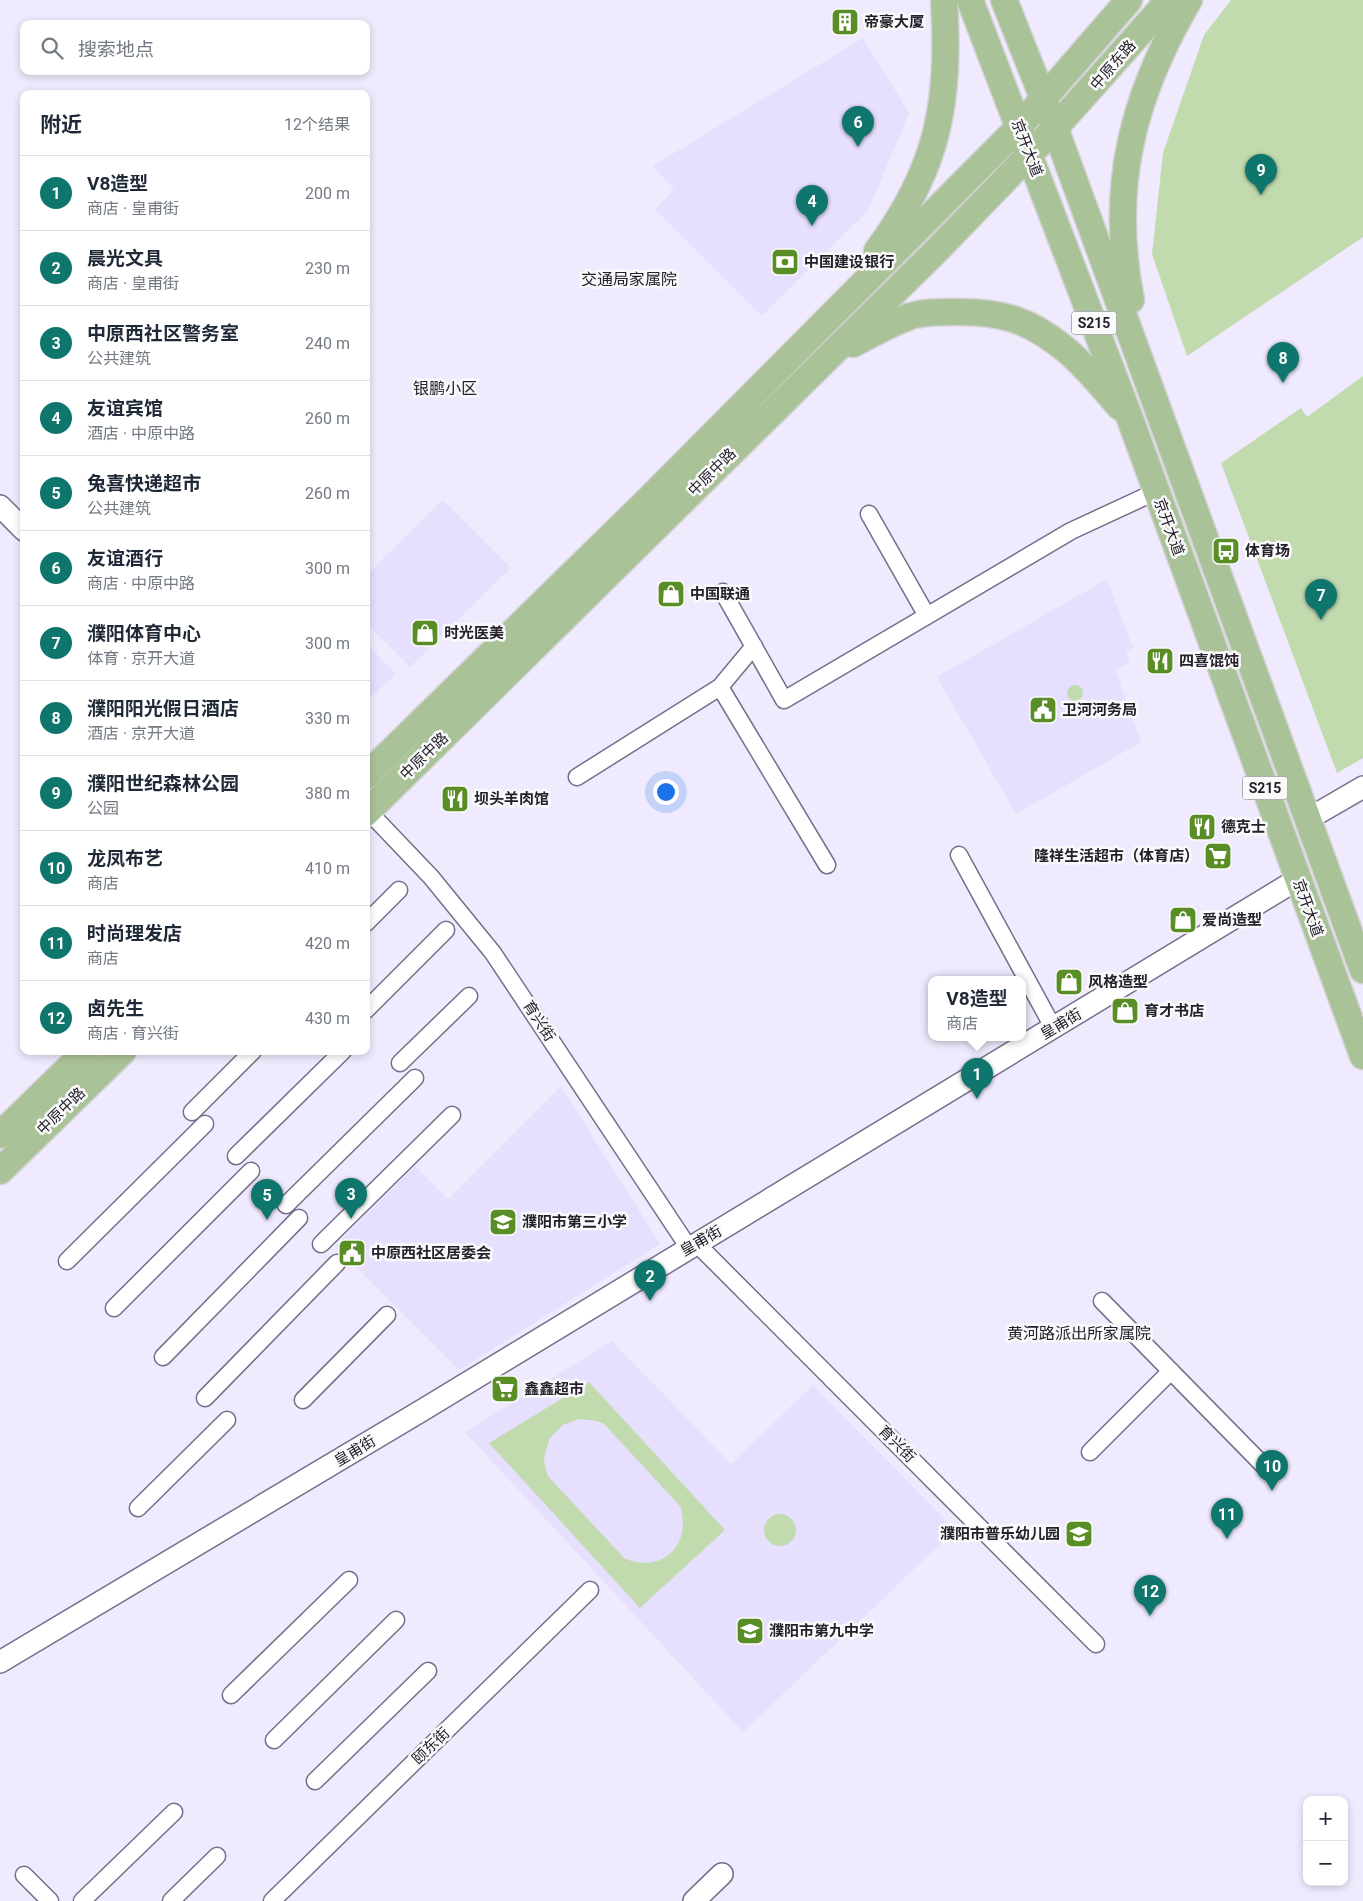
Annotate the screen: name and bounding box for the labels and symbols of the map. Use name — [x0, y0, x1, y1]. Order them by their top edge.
building icon: 帝豪大厦 — [830, 7, 860, 37]
place label: 帝豪大厦 — [864, 13, 924, 31]
street label: 中原东路 — [1087, 36, 1139, 94]
pin: 6 — [842, 106, 874, 147]
street label: 京开大道 — [1008, 117, 1046, 179]
pin: 9 — [1245, 154, 1277, 195]
pin: 4 — [796, 185, 828, 226]
bank icon: 中国建设银行 — [770, 247, 800, 277]
place label: 中国建设银行 — [804, 253, 894, 271]
district label: 交通局家属院 — [581, 270, 677, 289]
road number: S215 — [1072, 312, 1116, 334]
pin: 8 — [1267, 342, 1299, 383]
district label: 银鹏小区 — [413, 379, 477, 398]
street label: 中原中路 — [684, 444, 740, 500]
street label: 京开大道 — [1150, 496, 1188, 558]
bus stop icon: 体育场 — [1211, 536, 1241, 566]
place label: 体育场 — [1245, 542, 1290, 560]
shop icon: 中国联通 — [656, 579, 686, 609]
pin: 7 — [1305, 579, 1337, 620]
place label: 中国联通 — [690, 585, 750, 603]
shop icon: 时光医美 — [410, 618, 440, 648]
place label: 时光医美 — [444, 624, 504, 642]
restaurant icon: 四喜馄饨 — [1145, 646, 1175, 676]
place label: 四喜馄饨 — [1179, 652, 1239, 670]
public building icon: 卫河河务局 — [1028, 695, 1058, 725]
place label: 卫河河务局 — [1062, 701, 1137, 719]
street label: 中原中路 — [396, 729, 452, 783]
road number: S215 — [1242, 776, 1288, 800]
your location — [653, 779, 679, 805]
restaurant icon: 坝头羊肉馆 — [440, 784, 470, 814]
place label: 坝头羊肉馆 — [474, 790, 549, 808]
restaurant icon: 德克士 — [1187, 812, 1217, 842]
place label: 德克士 — [1221, 818, 1266, 836]
supermarket icon: 隆祥生活超市（体育店） — [1203, 841, 1233, 871]
place label: 隆祥生活超市（体育店） — [1034, 847, 1199, 865]
street label: 京开大道 — [1289, 877, 1327, 939]
shop icon: 爱尚造型 — [1168, 905, 1198, 935]
place label: 爱尚造型 — [1202, 911, 1262, 929]
shop icon: 风格造型 — [1054, 967, 1084, 997]
place label: 风格造型 — [1088, 973, 1148, 991]
shop icon: 育才书店 — [1110, 996, 1140, 1026]
street label: 育兴街 — [519, 997, 559, 1045]
place label: 育才书店 — [1144, 1002, 1204, 1020]
street label: 皇甫街 — [1037, 1005, 1085, 1043]
pin: 1 — [961, 1058, 993, 1099]
street label: 中原中路 — [33, 1084, 89, 1138]
pin: 3 — [335, 1178, 367, 1219]
pin: 5 — [251, 1179, 283, 1220]
school or university icon: 濮阳市第三小学 — [488, 1207, 518, 1237]
place label: 濮阳市第三小学 — [522, 1213, 627, 1231]
street label: 皇甫街 — [677, 1222, 725, 1260]
public building icon: 中原西社区居委会 — [337, 1238, 367, 1268]
place label: 中原西社区居委会 — [371, 1244, 491, 1262]
pin: 2 — [634, 1260, 666, 1301]
district label: 黄河路派出所家属院 — [1007, 1324, 1151, 1343]
supermarket icon: 鑫鑫超市 — [490, 1374, 520, 1404]
place label: 鑫鑫超市 — [524, 1380, 584, 1398]
street label: 育兴街 — [875, 1422, 919, 1466]
street label: 皇甫街 — [331, 1432, 379, 1470]
pin: 10 — [1256, 1450, 1288, 1491]
pin: 11 — [1211, 1498, 1243, 1539]
school or university icon: 濮阳市普乐幼儿园 — [1064, 1519, 1094, 1549]
place label: 濮阳市普乐幼儿园 — [940, 1525, 1060, 1543]
pin: 12 — [1134, 1575, 1166, 1616]
school or university icon: 濮阳市第九中学 — [735, 1616, 765, 1646]
place label: 濮阳市第九中学 — [769, 1622, 874, 1640]
street label: 颐东街 — [409, 1724, 453, 1768]

